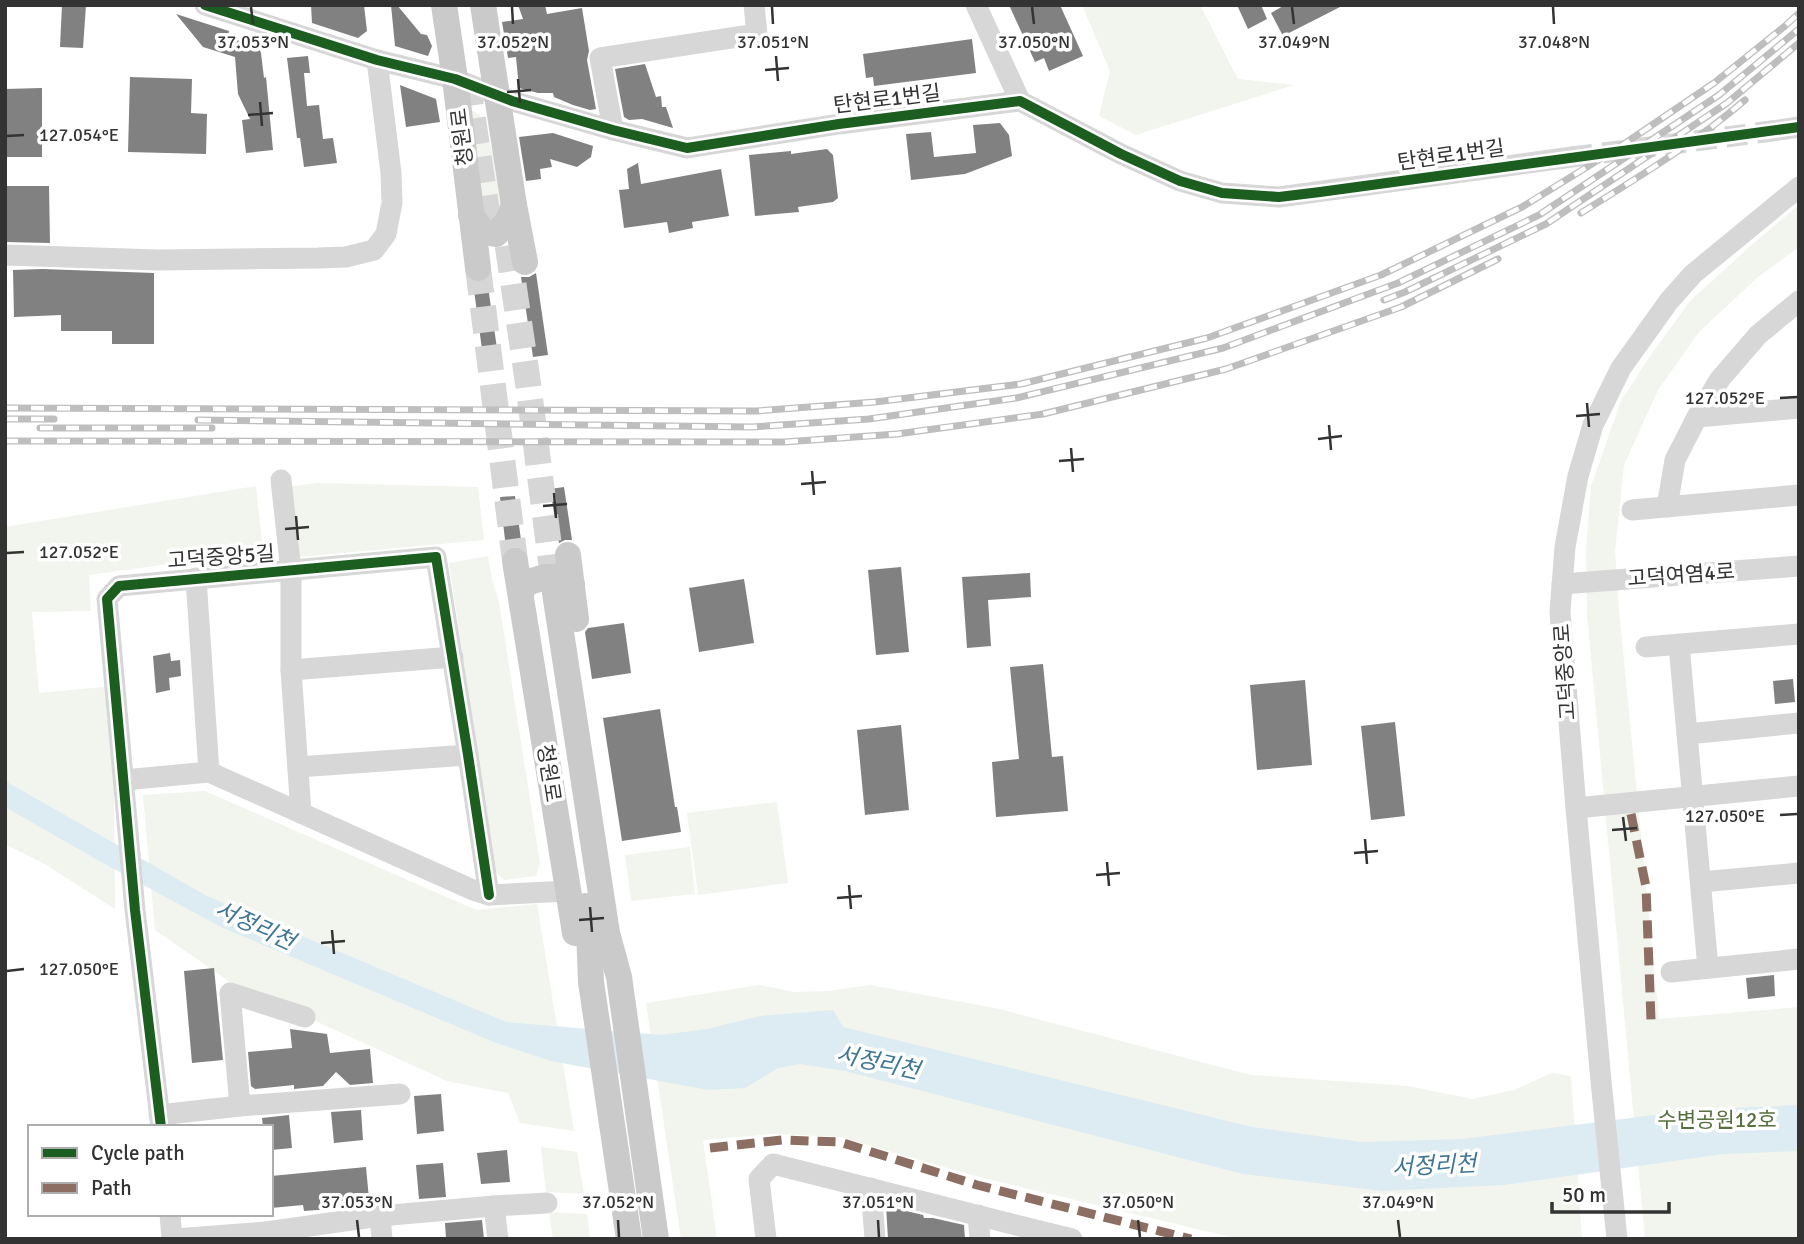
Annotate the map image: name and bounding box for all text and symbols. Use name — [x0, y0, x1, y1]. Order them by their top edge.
text: 37.053°N — [217, 31, 289, 53]
text: 37.052°N — [477, 31, 549, 53]
text: 37.051°N — [737, 31, 809, 53]
text: 37.050°N — [998, 31, 1070, 53]
text: 37.049°N — [1258, 31, 1330, 53]
text: 37.048°N — [1518, 31, 1590, 53]
street label: 탄현로1번길 — [832, 80, 942, 118]
street label: 청원로 — [446, 107, 478, 167]
text: 127.054°E — [39, 124, 119, 146]
street label: 탄현로1번길 — [1396, 135, 1506, 175]
text: 127.052°E — [1685, 387, 1765, 409]
street label: 고덕중앙5길 — [166, 540, 276, 574]
text: 127.052°E — [39, 541, 119, 563]
street label: 고덕여염4로 — [1626, 558, 1736, 592]
street label: 고덕중앙로 — [1549, 623, 1581, 721]
street label: 청원로 — [532, 742, 566, 804]
text: 127.050°E — [1685, 805, 1765, 827]
water label: 서정리천 — [210, 894, 302, 958]
text: 127.050°E — [39, 958, 119, 980]
water label: 서정리천 — [833, 1040, 925, 1086]
park label: 수변공원12호 — [1657, 1107, 1777, 1133]
legend — [28, 1125, 273, 1216]
text: Cycle path — [91, 1140, 185, 1166]
water label: 서정리천 — [1391, 1149, 1480, 1182]
scale bar — [1552, 1170, 1669, 1214]
text: Path — [91, 1175, 132, 1201]
text: 50 m — [1562, 1182, 1606, 1208]
text: 37.053°N — [321, 1191, 393, 1213]
text: 37.052°N — [582, 1191, 654, 1213]
text: 37.051°N — [842, 1191, 914, 1213]
text: 37.050°N — [1102, 1191, 1174, 1213]
text: 37.049°N — [1362, 1191, 1434, 1213]

